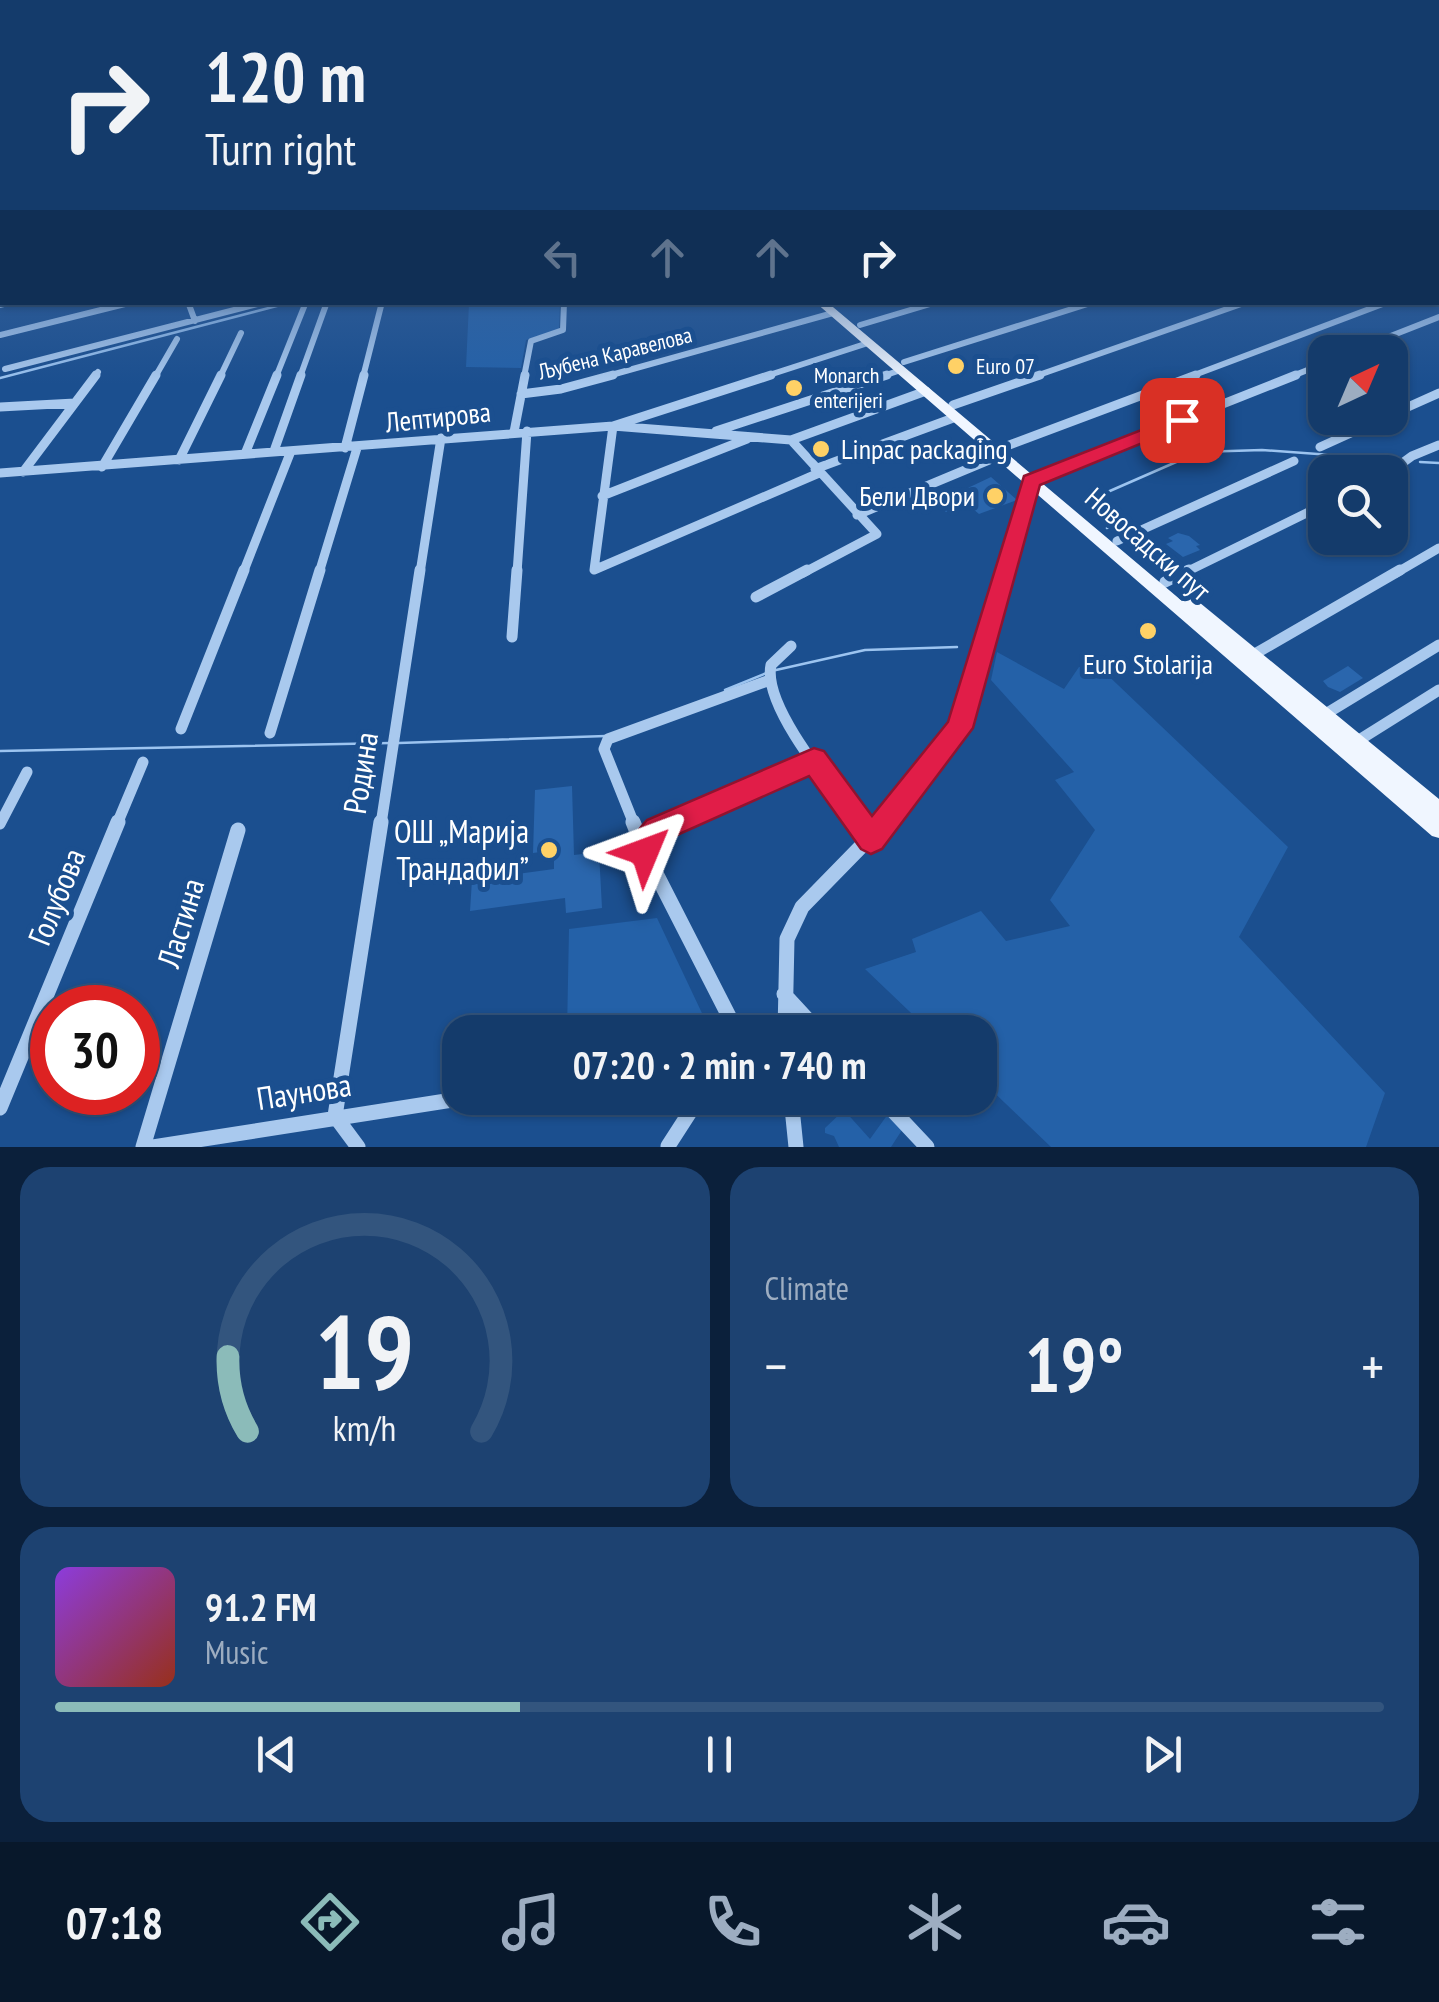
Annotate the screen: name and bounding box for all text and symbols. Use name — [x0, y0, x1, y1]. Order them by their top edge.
text: 120 m — [205, 31, 366, 121]
icon: right — [40, 40, 170, 170]
text: Turn right — [205, 119, 356, 177]
icon: left — [535, 230, 590, 285]
icon: ahead — [640, 230, 695, 285]
icon: ahead — [745, 230, 800, 285]
icon: right — [850, 230, 905, 285]
street label: Љубена Каравелова — [534, 320, 695, 386]
north arrow — [1308, 335, 1408, 435]
map controls — [1308, 335, 1408, 555]
place label: Euro 07 — [976, 352, 1035, 380]
marker: Euro 07 — [945, 355, 967, 377]
place label: Monarch enterijeri — [814, 361, 883, 414]
marker: Monarch enterijeri — [783, 377, 805, 399]
pin — [1140, 378, 1225, 463]
street label: Лептирова — [382, 393, 492, 441]
icon: arrive — [1155, 393, 1210, 448]
place label: Linpac packaging — [841, 430, 1008, 467]
marker: Linpac packaging — [810, 438, 832, 460]
button: search — [1308, 455, 1408, 555]
place label: Бели Двори — [859, 477, 975, 514]
street label: Новосадски пут — [1078, 479, 1219, 608]
marker: Бели Двори — [984, 485, 1006, 507]
marker: Euro Stolarija — [1137, 620, 1159, 642]
place label: Euro Stolarija — [1083, 645, 1213, 682]
street label: Родина — [333, 729, 387, 817]
position arrow — [593, 800, 697, 904]
place label: ОШ „Марија Трандафил” — [394, 810, 529, 889]
marker: ОШ „Марија Трандафил” — [538, 839, 560, 861]
street label: Голубова — [18, 842, 94, 951]
street label: Ластина — [146, 873, 213, 973]
speed limit sign: 30 — [30, 985, 160, 1115]
text: 07:20 · 2 min · 740 m — [573, 1040, 866, 1089]
street label: Паунова — [254, 1063, 354, 1119]
text: Climate — [765, 1267, 849, 1309]
text: 19 — [315, 1283, 414, 1418]
text: 19° — [1025, 1316, 1124, 1413]
text: − — [765, 1330, 787, 1401]
text: + — [1361, 1330, 1384, 1401]
text: km/h — [333, 1405, 396, 1451]
text: 91.2 FM — [205, 1582, 317, 1631]
text: Music — [205, 1631, 268, 1673]
icon: previous — [249, 1727, 304, 1782]
icon: pause — [692, 1727, 747, 1782]
icon: next — [1135, 1727, 1190, 1782]
icon: directions — [295, 1887, 365, 1957]
icon: music — [496, 1887, 566, 1957]
icon: phone — [698, 1887, 768, 1957]
icon: climate — [900, 1887, 970, 1957]
icon: car — [1101, 1887, 1171, 1957]
icon: filters — [1303, 1887, 1373, 1957]
text: 07:18 — [66, 1893, 163, 1951]

